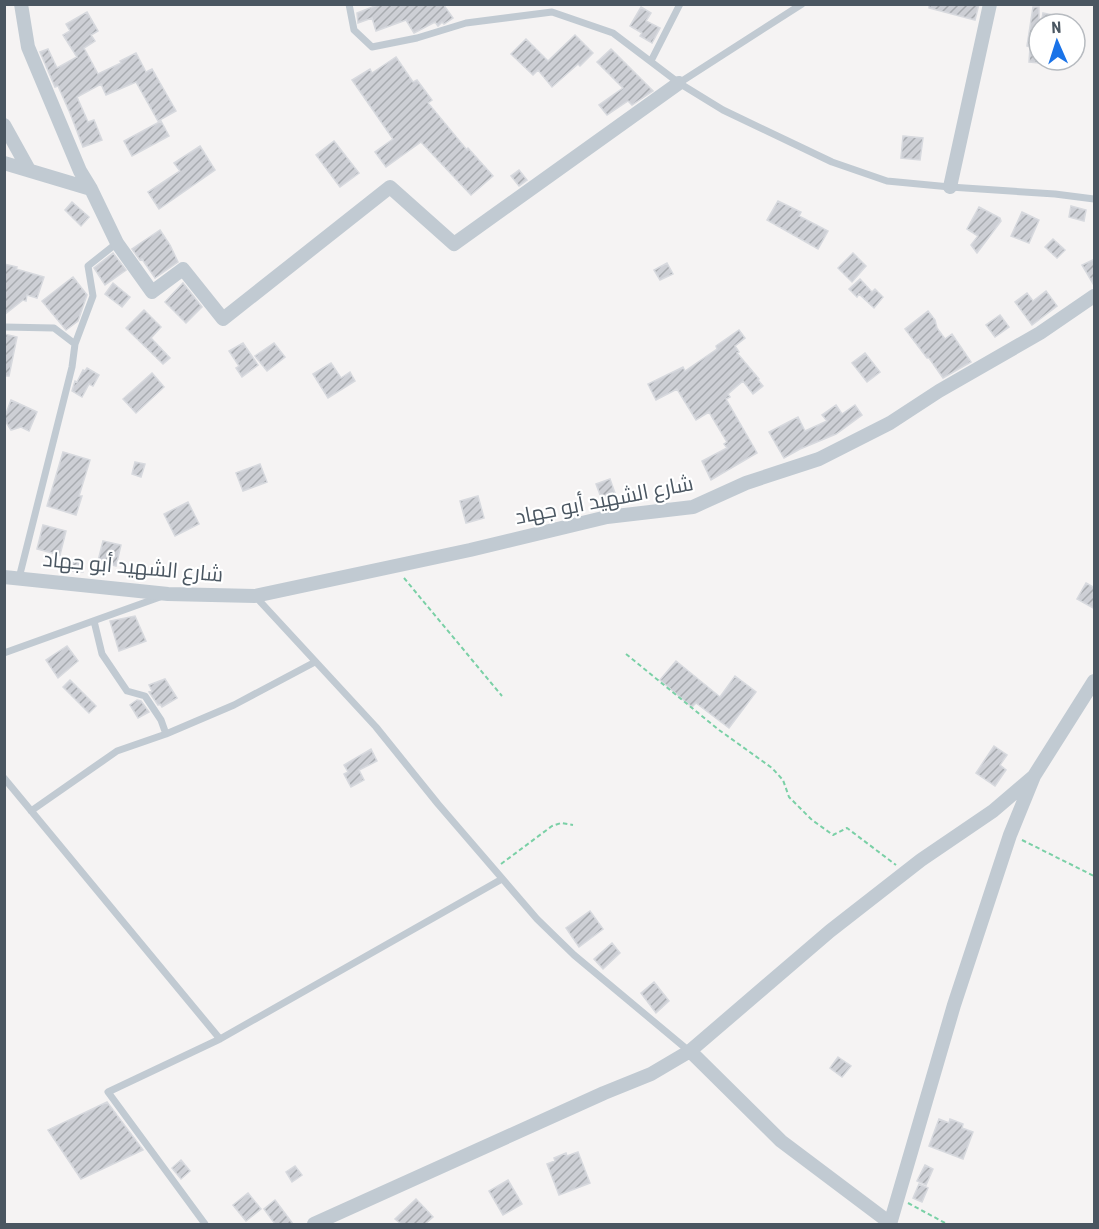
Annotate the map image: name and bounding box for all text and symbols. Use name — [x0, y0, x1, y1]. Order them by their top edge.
north arrow — [1027, 12, 1087, 72]
text: N — [1051, 18, 1062, 37]
street label: شارع الشهيد أبو جهاد — [513, 470, 696, 531]
street label: شارع الشهيد أبو جهاد — [42, 546, 224, 589]

